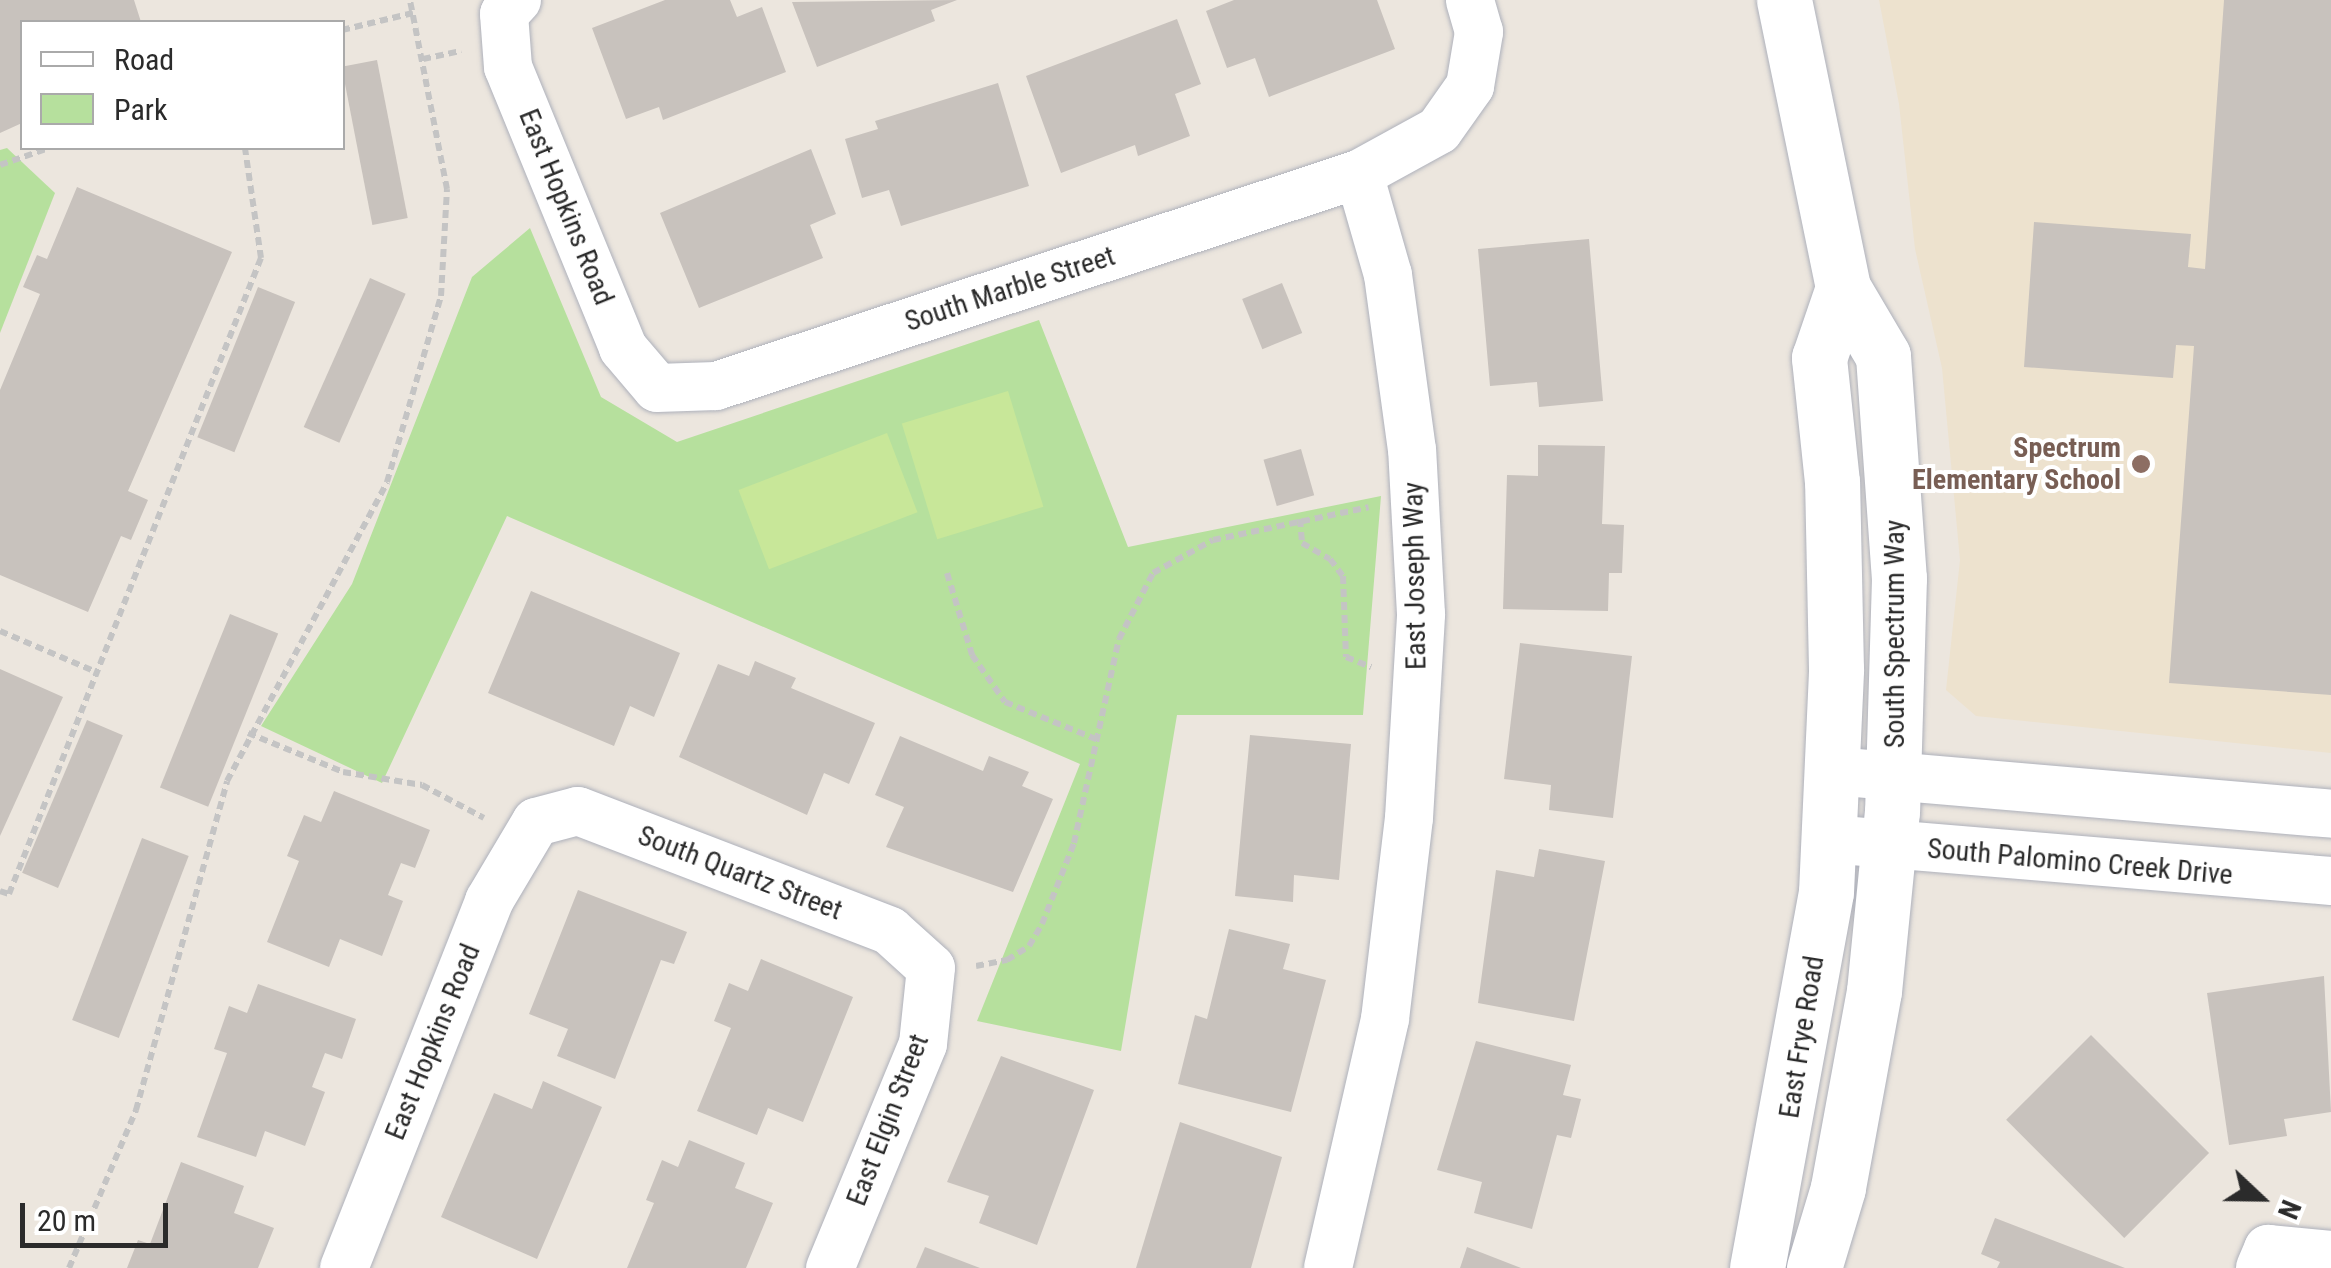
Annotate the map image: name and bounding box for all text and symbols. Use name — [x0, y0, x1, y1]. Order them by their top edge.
legend — [20, 20, 345, 150]
text: Road — [114, 42, 174, 77]
text: Park — [114, 92, 168, 127]
street label: East Hopkins Road — [511, 104, 621, 310]
street label: South Marble Street — [901, 239, 1119, 339]
place label: Spectrum Elementary School — [1912, 431, 2121, 497]
marker: Spectrum Elementary School — [2130, 453, 2152, 475]
street label: East Joseph Way — [1397, 482, 1433, 670]
street label: South Spectrum Way — [1878, 520, 1912, 748]
street label: South Quartz Street — [633, 819, 847, 927]
street label: South Palomino Creek Drive — [1926, 832, 2234, 892]
street label: East Hopkins Road — [378, 939, 488, 1145]
street label: East Frye Road — [1773, 953, 1831, 1121]
street label: East Elgin Street — [840, 1029, 936, 1211]
north arrow — [2211, 1148, 2311, 1248]
scale bar — [25, 1183, 172, 1245]
text: N — [2271, 1195, 2308, 1224]
text: 20 m — [37, 1203, 96, 1238]

